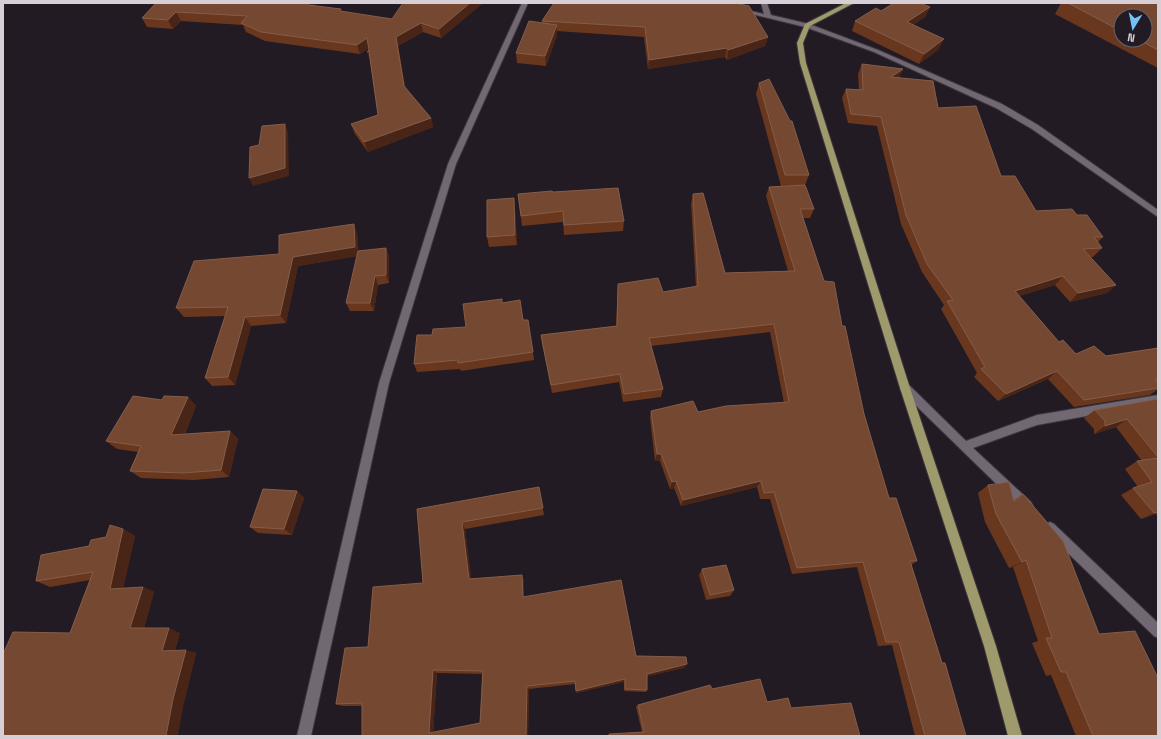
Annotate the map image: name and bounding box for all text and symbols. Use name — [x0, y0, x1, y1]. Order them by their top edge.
north arrow — [1113, 8, 1153, 48]
text: N — [1126, 30, 1136, 45]

